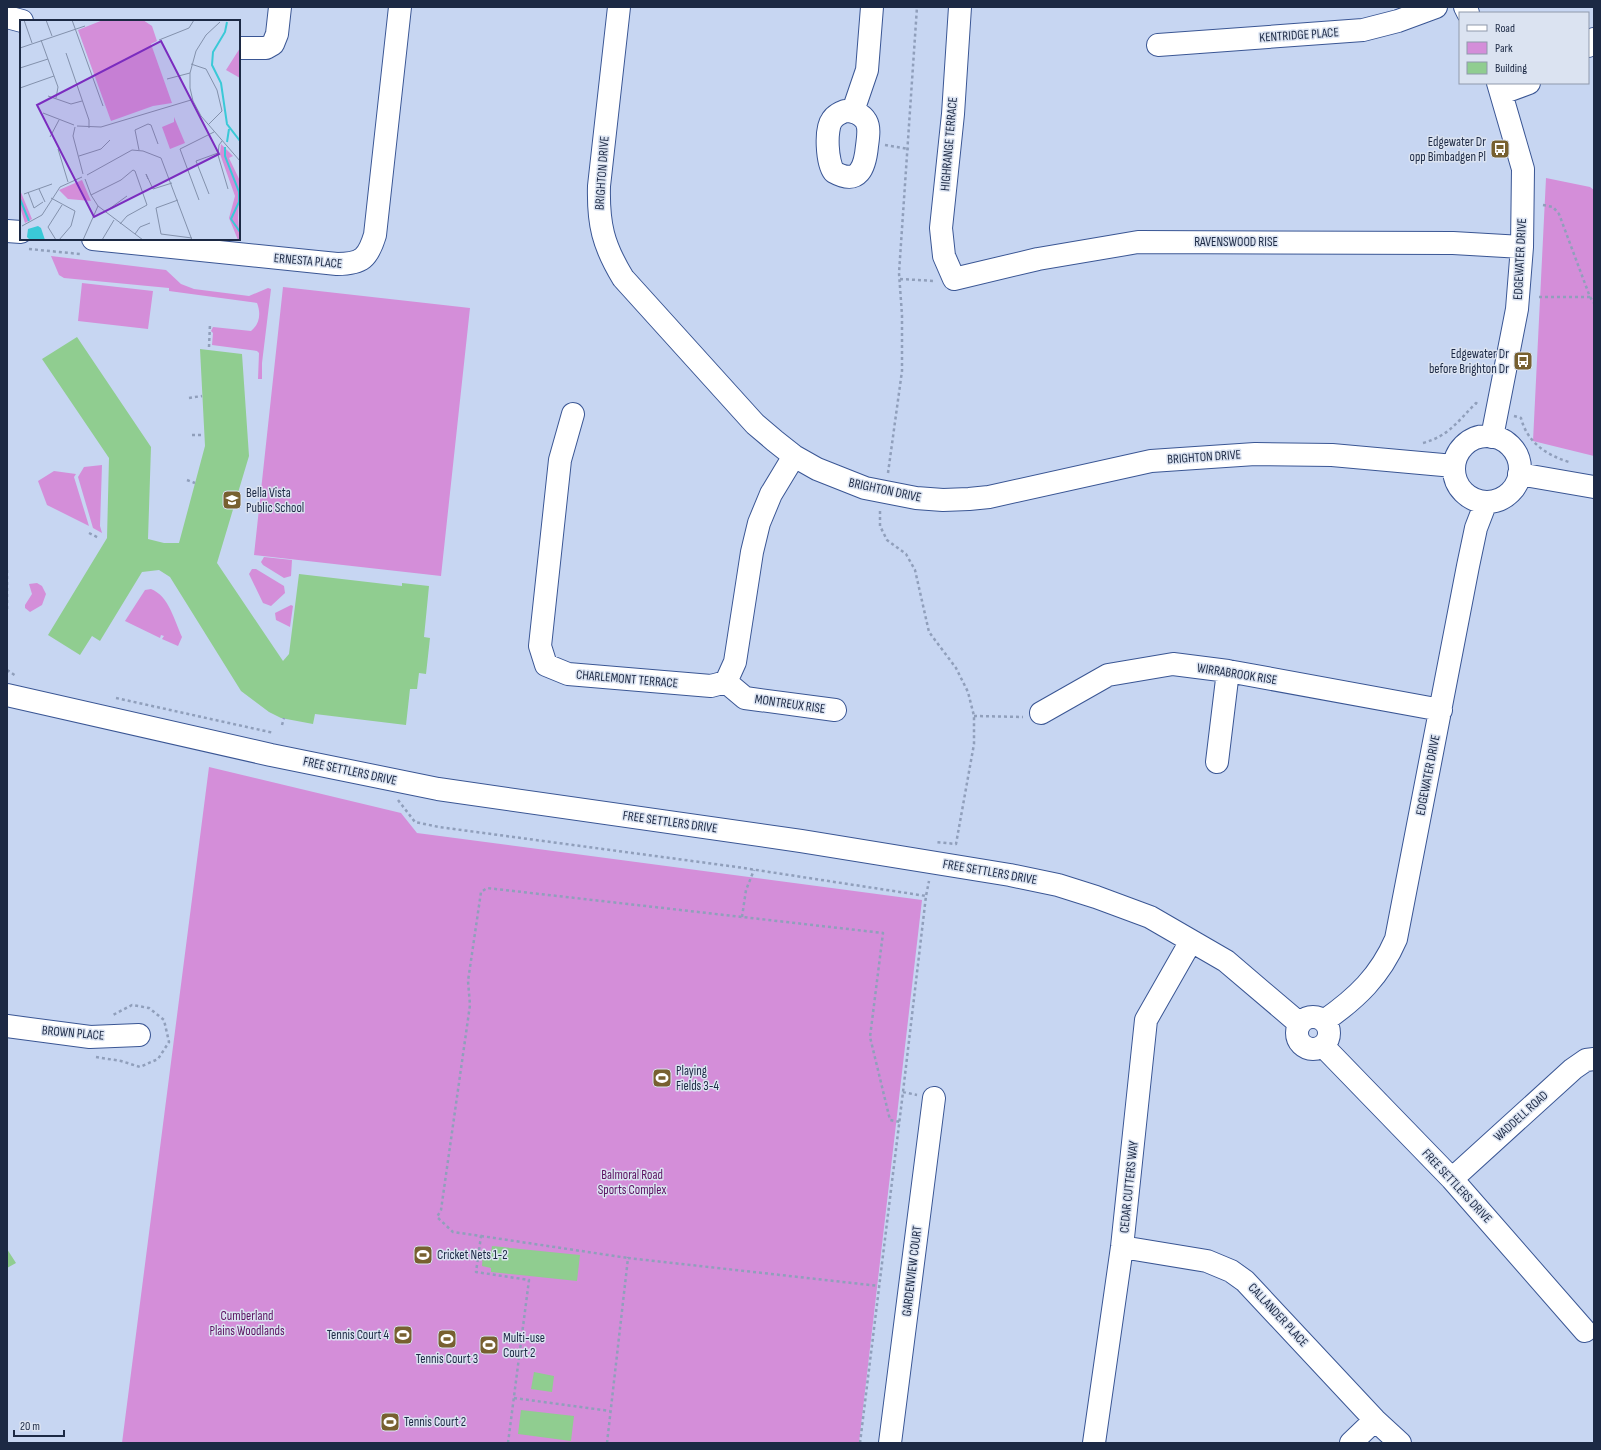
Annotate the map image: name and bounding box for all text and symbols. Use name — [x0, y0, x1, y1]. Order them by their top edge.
legend — [1459, 12, 1589, 84]
inset map — [20, 20, 240, 240]
text: Road — [1495, 21, 1515, 36]
street label: KENTRIDGE PLACE — [1259, 24, 1339, 46]
text: Park — [1495, 41, 1513, 56]
text: Building — [1495, 61, 1527, 76]
street label: HIGHRANGE TERRACE — [937, 96, 961, 192]
place label: Edgewater Dr opp Bimbadgen Pl — [1410, 134, 1486, 165]
street label: BRIGHTON DRIVE — [591, 136, 613, 210]
bus stop icon: Edgewater Dr opp Bimbadgen Pl — [1489, 138, 1511, 160]
street label: EDGEWATER DRIVE — [1510, 218, 1530, 300]
street label: RAVENSWOOD RISE — [1194, 234, 1278, 250]
street label: ERNESTA PLACE — [273, 250, 343, 272]
place label: Edgewater Dr before Brighton Dr — [1429, 346, 1509, 377]
bus stop icon: Edgewater Dr before Brighton Dr — [1512, 350, 1534, 372]
street label: BRIGHTON DRIVE — [1167, 446, 1241, 468]
street label: BRIGHTON DRIVE — [847, 474, 923, 506]
place label: Bella Vista Public School — [246, 485, 304, 516]
school or university icon: Bella Vista Public School — [221, 489, 243, 511]
street label: WIRRABROOK RISE — [1196, 660, 1278, 688]
street label: CHARLEMONT TERRACE — [575, 667, 679, 691]
street label: MONTREUX RISE — [754, 691, 826, 717]
street label: EDGEWATER DRIVE — [1412, 733, 1444, 817]
street label: FREE SETTLERS DRIVE — [302, 753, 398, 789]
street label: FREE SETTLERS DRIVE — [622, 807, 718, 837]
street label: FREE SETTLERS DRIVE — [942, 856, 1038, 888]
street label: BROWN PLACE — [41, 1022, 105, 1044]
place label: Playing Fields 3-4 — [676, 1063, 720, 1094]
sports icon: Playing Fields 3-4 — [651, 1067, 673, 1089]
street label: WADDELL ROAD — [1490, 1087, 1552, 1145]
street label: CEDAR CUTTERS WAY — [1116, 1140, 1142, 1234]
street label: FREE SETTLERS DRIVE — [1419, 1146, 1495, 1226]
park label: Balmoral Road Sports Complex — [598, 1167, 666, 1198]
street label: GARDENVIEW COURT — [899, 1225, 925, 1317]
sports icon: Cricket Nets 1-2 — [412, 1244, 434, 1266]
place label: Cricket Nets 1-2 — [437, 1247, 508, 1263]
street label: CALLANDER PLACE — [1244, 1280, 1312, 1350]
park label: Cumberland Plains Woodlands — [209, 1308, 285, 1339]
sports icon: Tennis Court 4 — [392, 1324, 414, 1346]
place label: Tennis Court 4 — [327, 1327, 390, 1343]
sports icon: Tennis Court 3 — [436, 1328, 458, 1350]
place label: Multi-use Court 2 — [503, 1330, 545, 1361]
sports icon: Multi-use Court 2 — [478, 1334, 500, 1356]
place label: Tennis Court 3 — [416, 1351, 478, 1367]
sports icon: Tennis Court 2 — [379, 1411, 401, 1433]
scale bar — [14, 1412, 64, 1438]
place label: Tennis Court 2 — [404, 1414, 466, 1430]
text: 20 m — [20, 1419, 40, 1434]

